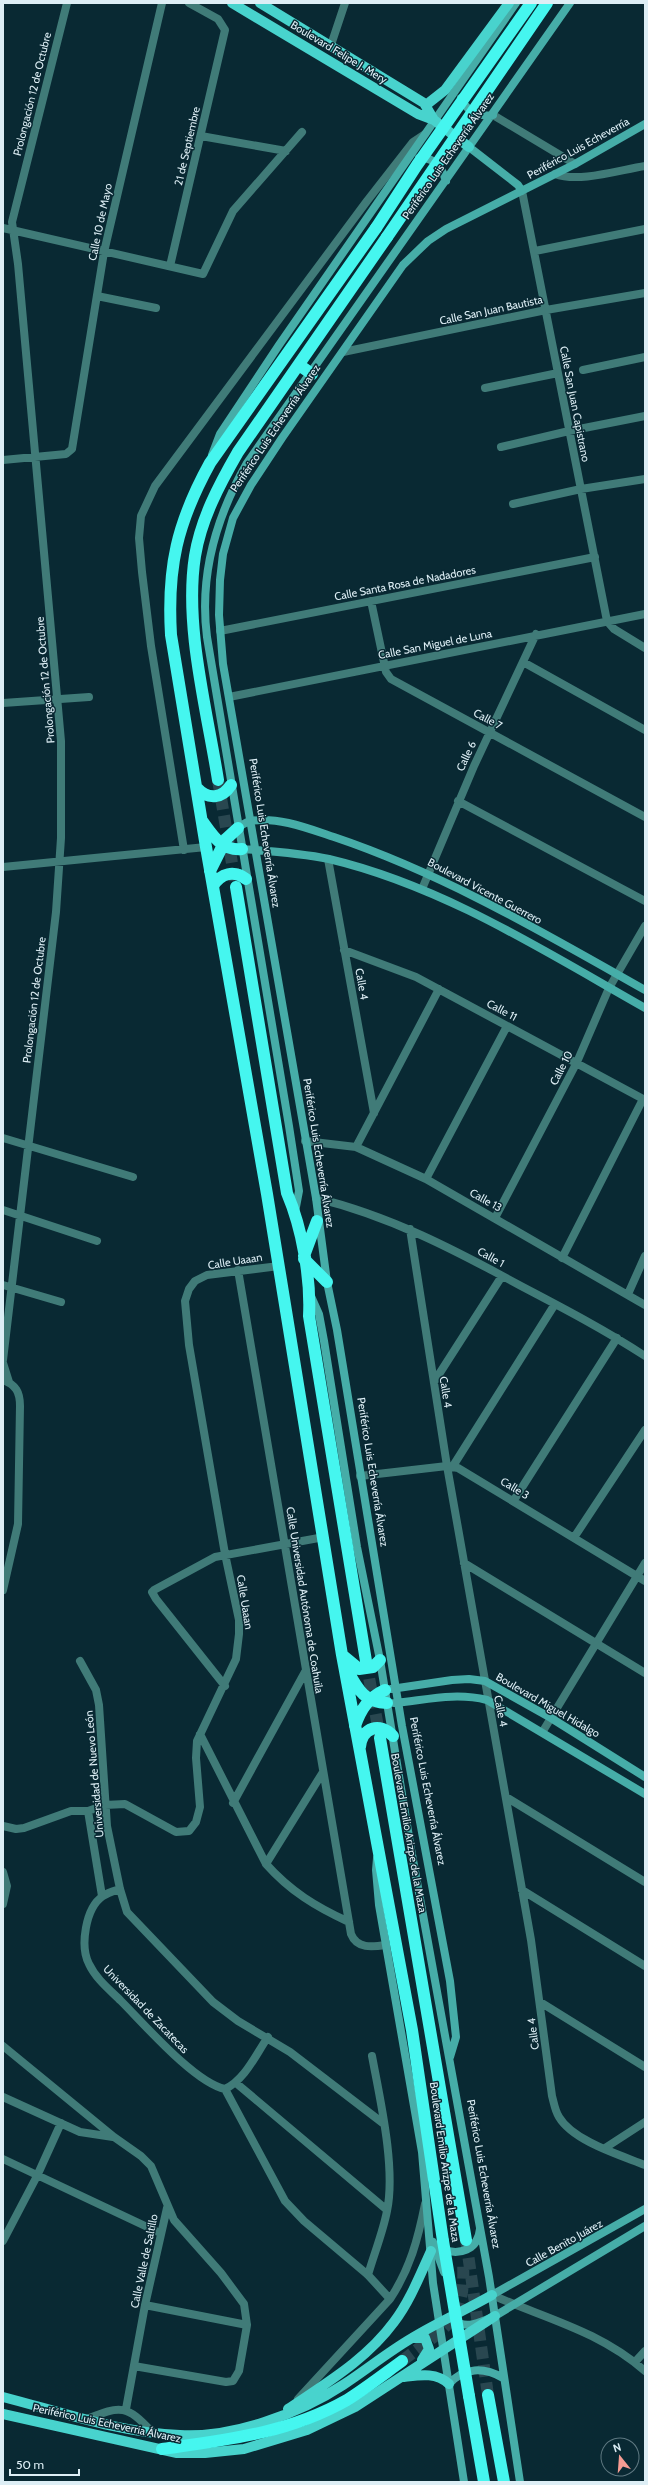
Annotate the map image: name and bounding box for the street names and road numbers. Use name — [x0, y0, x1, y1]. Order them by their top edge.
street label: Boulevard Felipe J. Mery — [288, 18, 390, 87]
street label: Prolongación 12 de Octubre — [10, 30, 54, 157]
street label: Periférico Luis Echeverría Álvarez — [399, 90, 497, 222]
street label: 21 de Septiembre — [171, 105, 203, 187]
street label: Periférico Luis Echeverría — [525, 114, 632, 182]
street label: Calle 10 de Mayo — [85, 182, 115, 262]
street label: Calle San Juan Bautista — [438, 292, 545, 328]
street label: Calle San Juan Capistrano — [557, 345, 593, 463]
street label: Periférico Luis Echeverría Álvarez — [227, 361, 323, 495]
street label: Calle Santa Rosa de Nadadores — [333, 562, 477, 604]
street label: Prolongación 12 de Octubre — [32, 616, 58, 744]
street label: Calle San Miguel de Luna — [377, 626, 494, 662]
street label: Calle 7 — [471, 706, 505, 733]
street label: Calle 6 — [453, 739, 479, 773]
street label: Periférico Luis Echeverría Álvarez — [246, 757, 284, 909]
street label: Boulevard Vicente Guerrero — [425, 855, 545, 927]
street label: Prolongación 12 de Octubre — [19, 936, 49, 1064]
street label: Calle 4 — [352, 967, 372, 1001]
street label: Calle 11 — [484, 996, 520, 1024]
street label: Calle 10 — [546, 1048, 576, 1087]
street label: Periférico Luis Echeverría Álvarez — [300, 1077, 338, 1229]
street label: Calle 13 — [467, 1185, 505, 1215]
street label: Calle 1 — [475, 1244, 507, 1270]
street label: Calle Uaaan — [207, 1250, 263, 1272]
street label: Calle 4 — [437, 1375, 455, 1409]
street label: Periférico Luis Echeverría Álvarez — [354, 1396, 392, 1548]
street label: Calle 3 — [498, 1474, 532, 1502]
street label: Calle Universidad Autónoma de Coahuila — [283, 1506, 327, 1695]
street label: Calle Uaaan — [234, 1574, 256, 1630]
street label: Boulevard Miguel Hidalgo — [494, 1670, 602, 1740]
street label: Calle 4 — [491, 1694, 511, 1728]
street label: Universidad de Nuevo León — [81, 1710, 107, 1838]
street label: Periférico Luis Echeverría Álvarez — [407, 1716, 449, 1866]
street label: Boulevard Emilio Arizpe de la Maza — [388, 1752, 430, 1915]
street label: Universidad de Zacatecas — [100, 1962, 192, 2056]
street label: Calle 4 — [524, 2017, 542, 2051]
street label: Boulevard Emilio Arizpe de la Maza — [427, 2081, 463, 2244]
street label: Periférico Luis Echeverría Álvarez — [464, 2098, 504, 2250]
street label: Calle Valle de Saltillo — [127, 2213, 161, 2309]
street label: Calle Benito Juárez — [523, 2216, 605, 2270]
street label: Periférico Luis Echeverría Álvarez — [32, 2400, 182, 2446]

